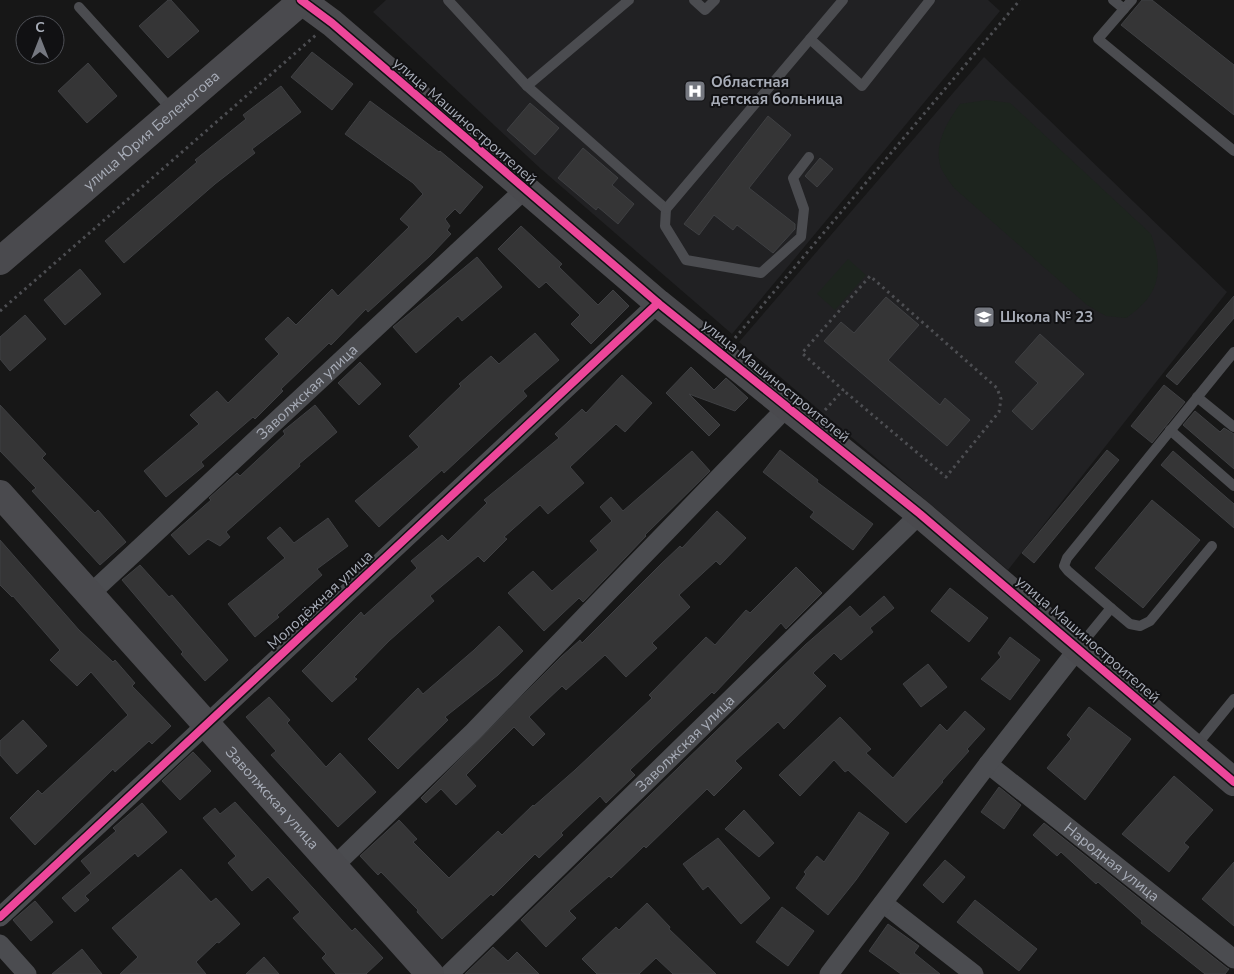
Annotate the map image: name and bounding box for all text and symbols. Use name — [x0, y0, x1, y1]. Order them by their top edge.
north arrow — [15, 15, 65, 65]
text: С — [35, 18, 45, 37]
street label: улица Машиностроителей — [389, 53, 541, 189]
street label: улица Юрия Беленогова — [79, 66, 224, 195]
place label: Областная детская больница — [711, 72, 843, 109]
hospital icon: Областная детская больница — [683, 79, 707, 103]
school or university icon: Школа № 23 — [972, 305, 996, 329]
place label: Школа № 23 — [1000, 307, 1093, 327]
street label: улица Машиностроителей — [698, 315, 854, 447]
street label: Заволжская улица — [252, 340, 362, 444]
street label: Молодёжная улица — [263, 546, 377, 654]
street label: улица Машиностроителей — [1012, 571, 1164, 707]
street label: Заволжская улица — [631, 690, 739, 797]
street label: Заволжская улица — [221, 742, 324, 854]
street label: Народная улица — [1060, 818, 1164, 906]

